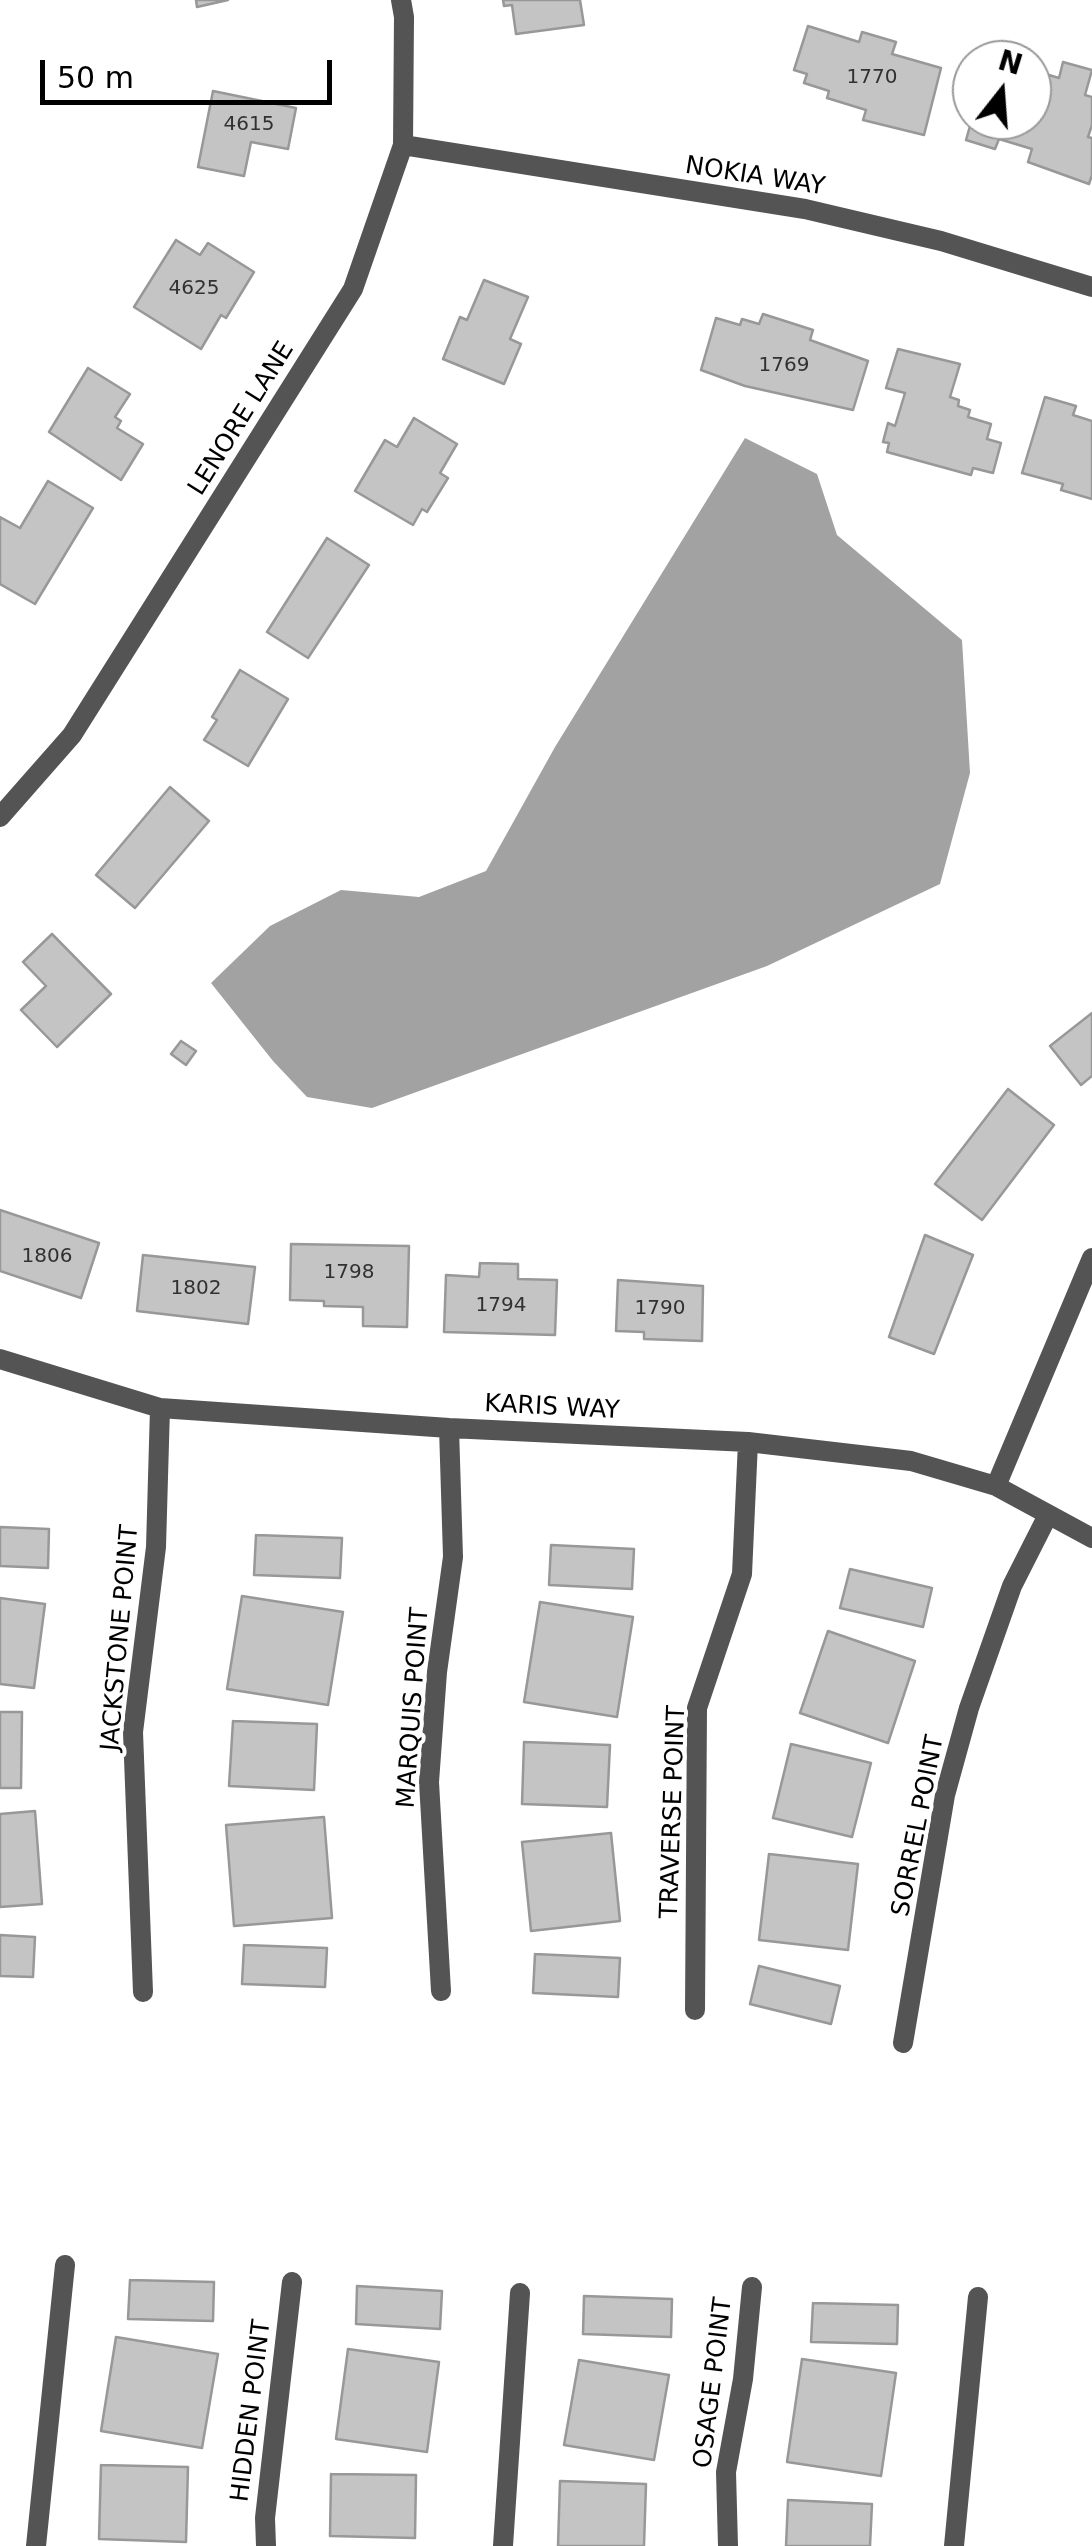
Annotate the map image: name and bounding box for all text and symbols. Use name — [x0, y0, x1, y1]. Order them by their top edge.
scale bar — [45, 40, 338, 102]
north arrow — [952, 40, 1052, 140]
text: N — [994, 44, 1026, 82]
text: 50 m — [57, 60, 134, 95]
house number: 1770 — [847, 66, 897, 90]
house number: 4615 — [224, 113, 274, 137]
street label: NOKIA WAY — [683, 151, 827, 203]
house number: 4625 — [169, 277, 219, 301]
street label: LENORE LANE — [183, 337, 301, 501]
house number: 1769 — [759, 354, 809, 378]
house number: 1806 — [22, 1245, 72, 1269]
house number: 1798 — [324, 1261, 374, 1285]
house number: 1802 — [171, 1277, 221, 1301]
house number: 1794 — [476, 1294, 526, 1318]
house number: 1790 — [635, 1297, 685, 1321]
street label: KARIS WAY — [484, 1389, 620, 1427]
street label: JACKSTONE POINT — [96, 1524, 146, 1752]
street label: MARQUIS POINT — [392, 1607, 436, 1809]
street label: TRAVERSE POINT — [655, 1705, 693, 1919]
street label: SORREL POINT — [887, 1733, 951, 1919]
street label: OSAGE POINT — [689, 2296, 739, 2470]
street label: HIDDEN POINT — [226, 2318, 278, 2504]

